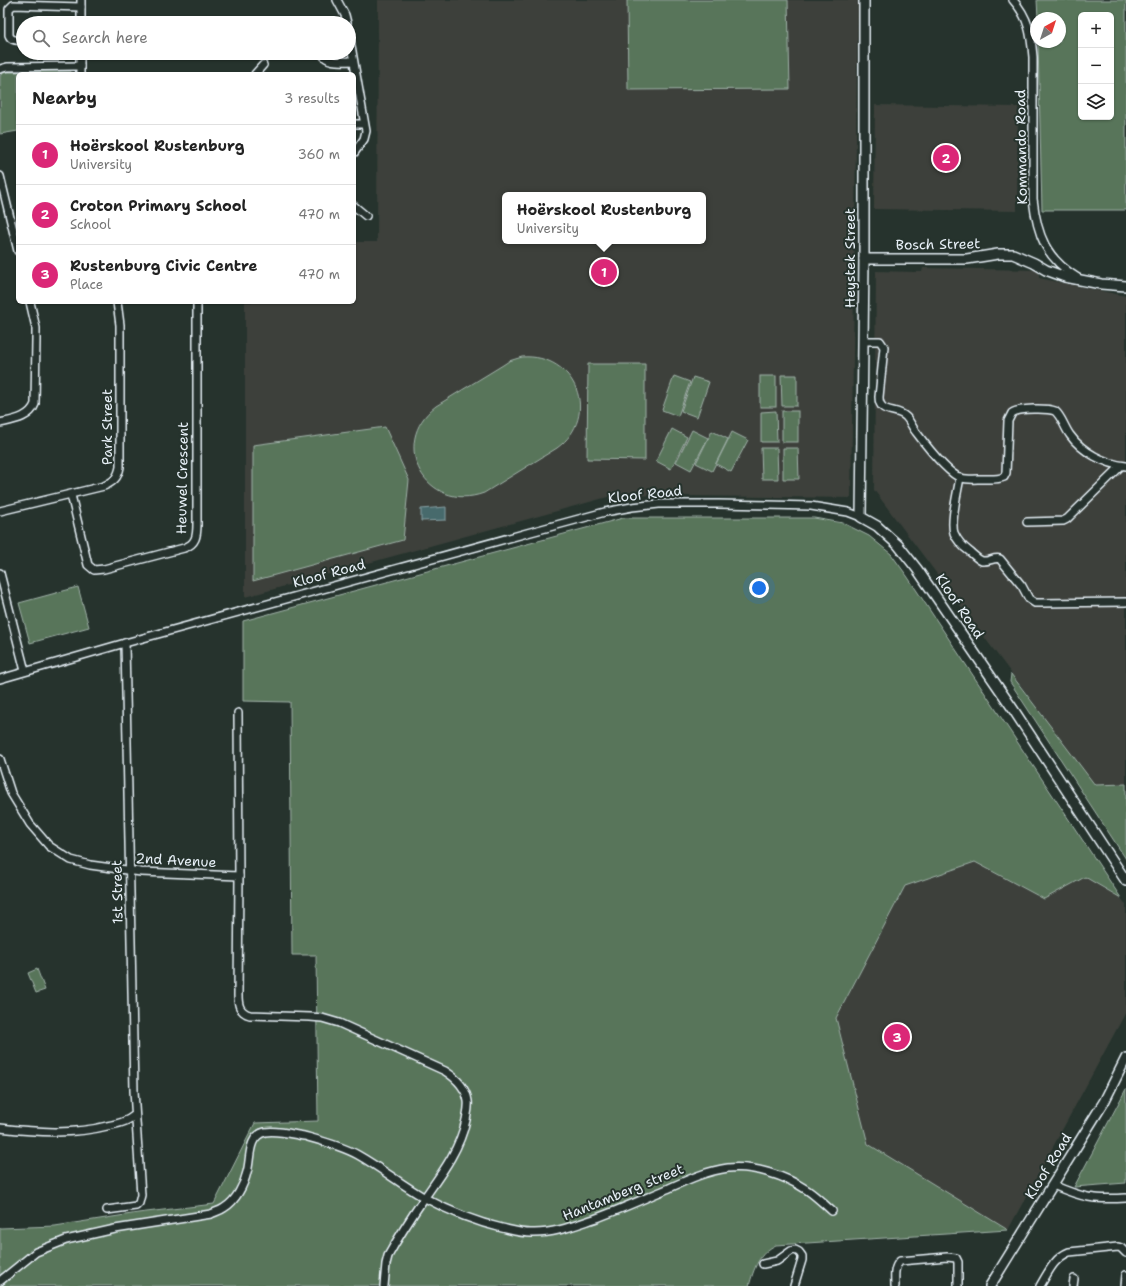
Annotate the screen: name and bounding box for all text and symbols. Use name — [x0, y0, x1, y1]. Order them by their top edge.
north arrow — [1030, 12, 1066, 48]
map controls — [1078, 12, 1114, 120]
button: + — [1078, 12, 1114, 48]
search box — [16, 16, 356, 60]
icon: search — [30, 27, 52, 49]
text: Search here — [62, 28, 148, 48]
button: − — [1078, 48, 1114, 84]
button: layers — [1078, 84, 1114, 120]
text: Nearby — [32, 87, 97, 109]
street label: Kommando Road — [1011, 89, 1031, 205]
text: 3 results — [284, 90, 340, 107]
text: Hoërskool Rustenburg — [70, 136, 244, 156]
pin: 2 — [933, 143, 959, 173]
text: 1 — [42, 146, 48, 163]
text: 360 m — [298, 146, 340, 163]
text: University — [70, 156, 132, 173]
popup — [502, 192, 706, 244]
text: Croton Primary School — [70, 196, 247, 216]
text: Hoërskool Rustenburg — [517, 200, 691, 220]
text: 2 — [40, 206, 50, 223]
text: 470 m — [298, 206, 340, 223]
street label: Heystek Street — [841, 208, 859, 308]
text: School — [70, 216, 111, 233]
text: University — [517, 220, 579, 237]
street label: Bosch Street — [895, 234, 981, 254]
text: Rustenburg Civic Centre — [70, 256, 258, 276]
pin: 1 — [591, 257, 617, 287]
text: 3 — [40, 266, 50, 283]
text: 470 m — [298, 266, 340, 283]
text: Place — [70, 276, 103, 293]
street label: Park Street — [98, 389, 116, 465]
street label: Heuwel Crescent — [172, 422, 192, 534]
street label: Kloof Road — [607, 481, 683, 507]
street label: Kloof Road — [291, 555, 368, 591]
street label: Kloof Road — [932, 570, 988, 642]
your location — [749, 578, 769, 598]
street label: 2nd Avenue — [135, 849, 217, 871]
street label: 1st Street — [107, 860, 127, 924]
pin: 3 — [884, 1022, 910, 1052]
street label: Kloof Road — [1021, 1129, 1075, 1202]
street label: Hantamberg street — [560, 1159, 686, 1225]

